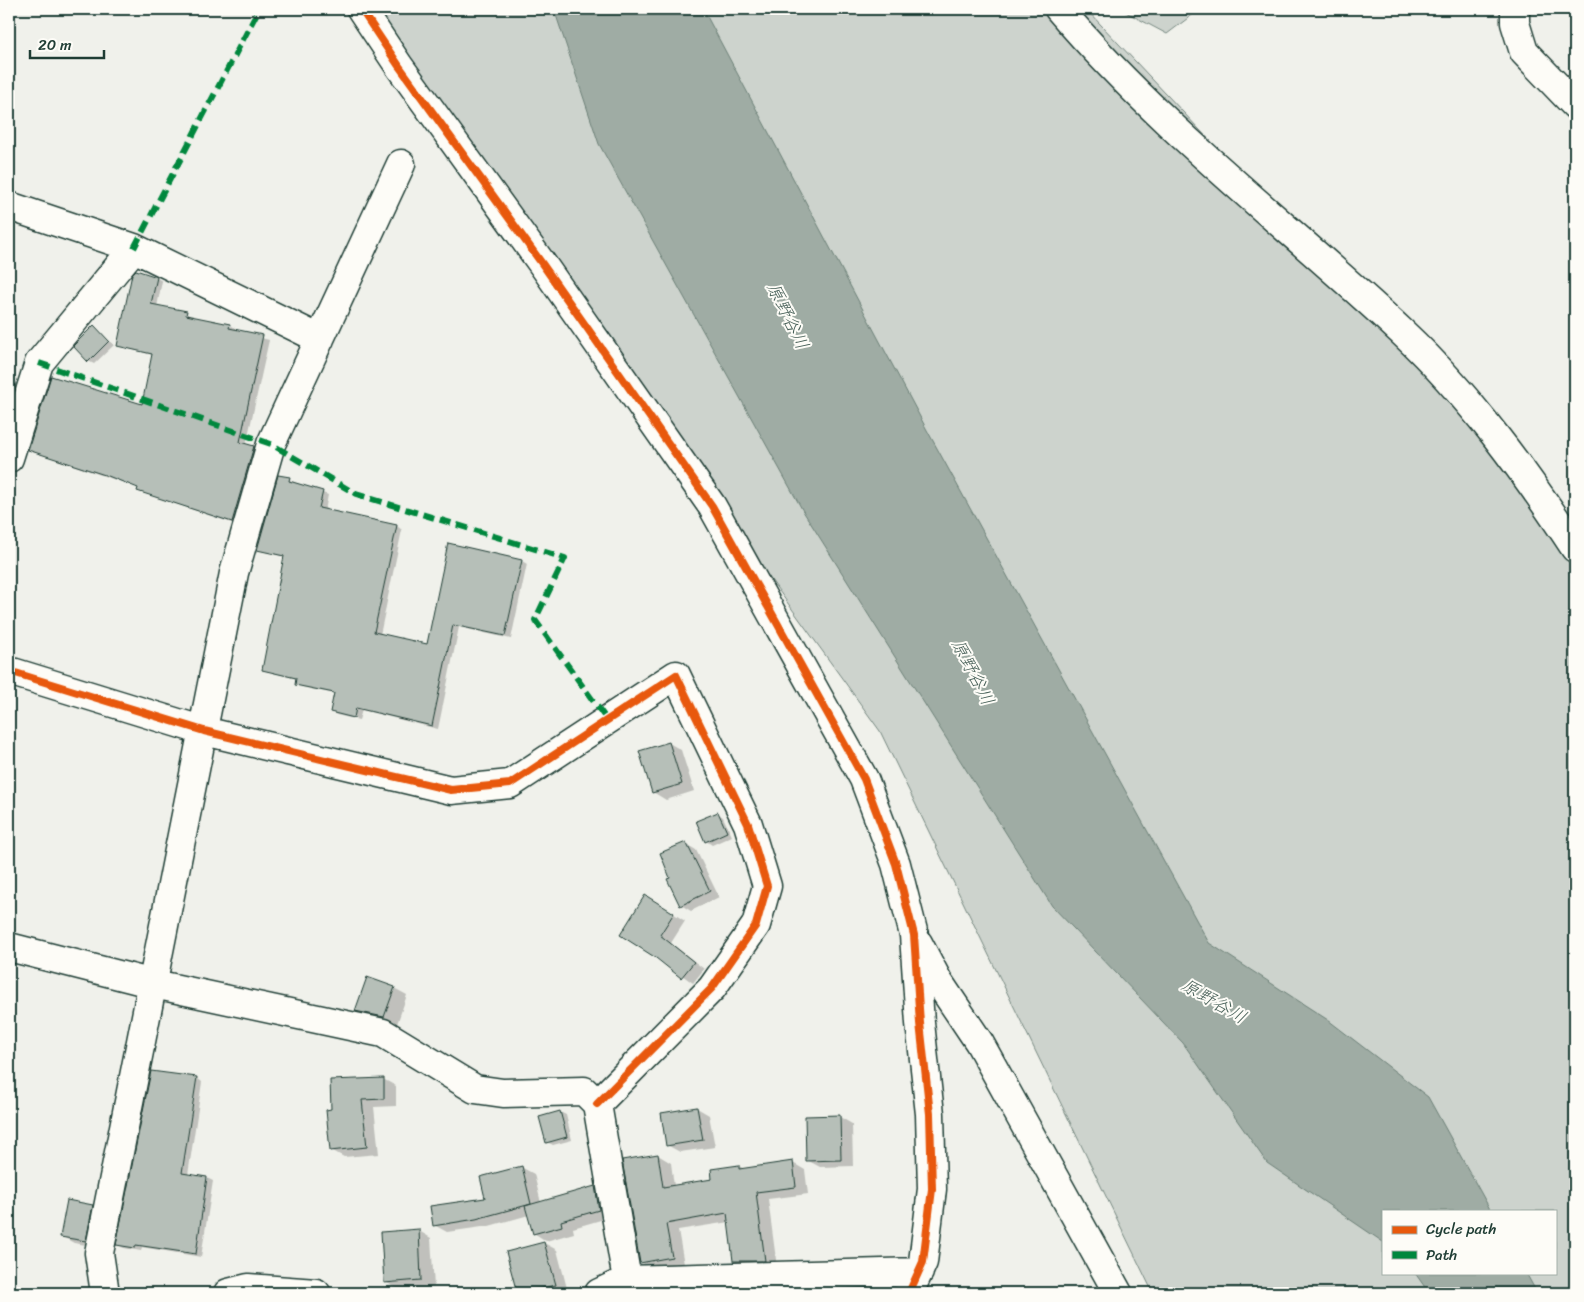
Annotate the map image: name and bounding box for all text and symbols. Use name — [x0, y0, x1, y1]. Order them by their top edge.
scale bar — [30, 28, 104, 60]
text: 20 m — [38, 32, 72, 58]
water label: 原野谷川 — [758, 277, 818, 355]
water label: 原野谷川 — [942, 633, 1004, 711]
water label: 原野谷川 — [1175, 969, 1253, 1033]
legend — [1382, 1210, 1556, 1274]
text: Cycle path — [1426, 1216, 1497, 1242]
text: Path — [1426, 1242, 1457, 1268]

